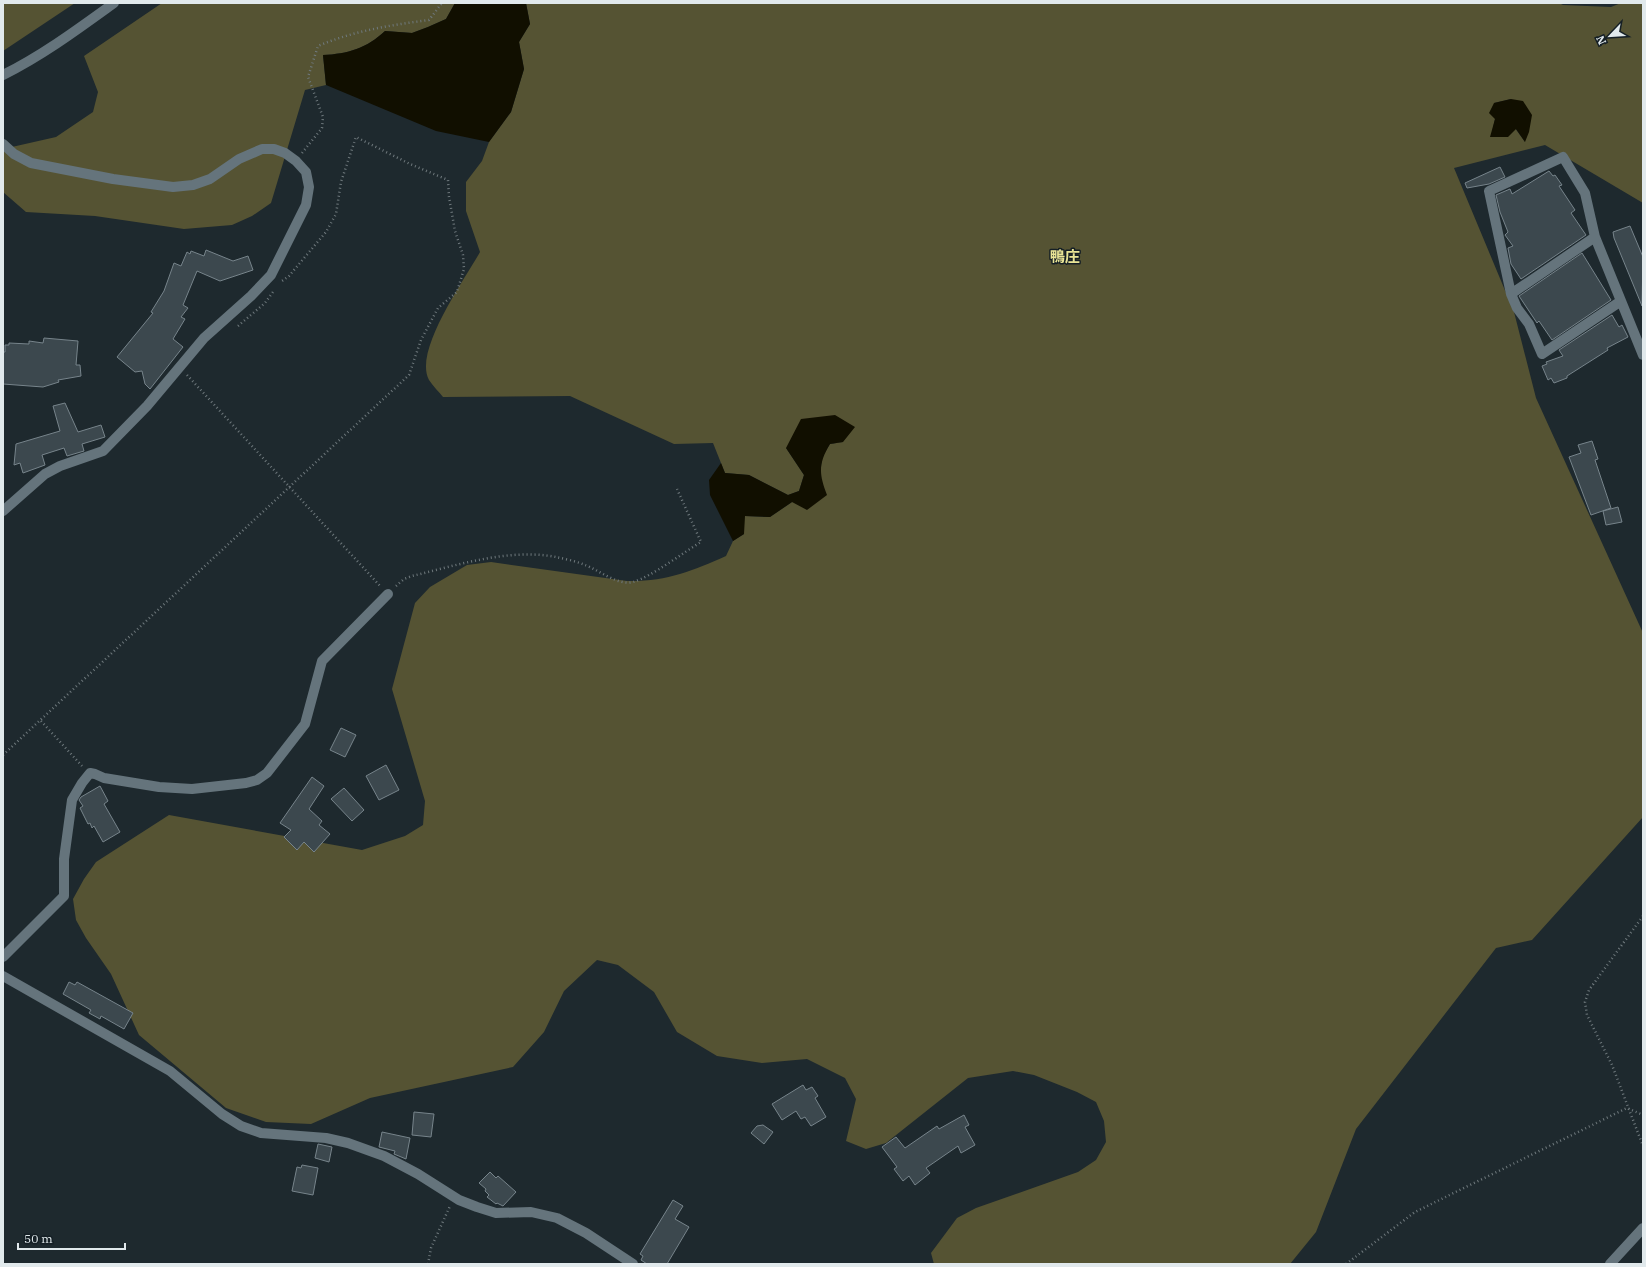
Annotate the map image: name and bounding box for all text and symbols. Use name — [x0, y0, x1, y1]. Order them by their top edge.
north arrow — [1590, 16, 1630, 56]
text: N — [1593, 33, 1609, 47]
district label: 鴨庄 — [1050, 247, 1080, 266]
scale bar — [18, 1225, 125, 1251]
text: 50 m — [24, 1231, 53, 1246]

